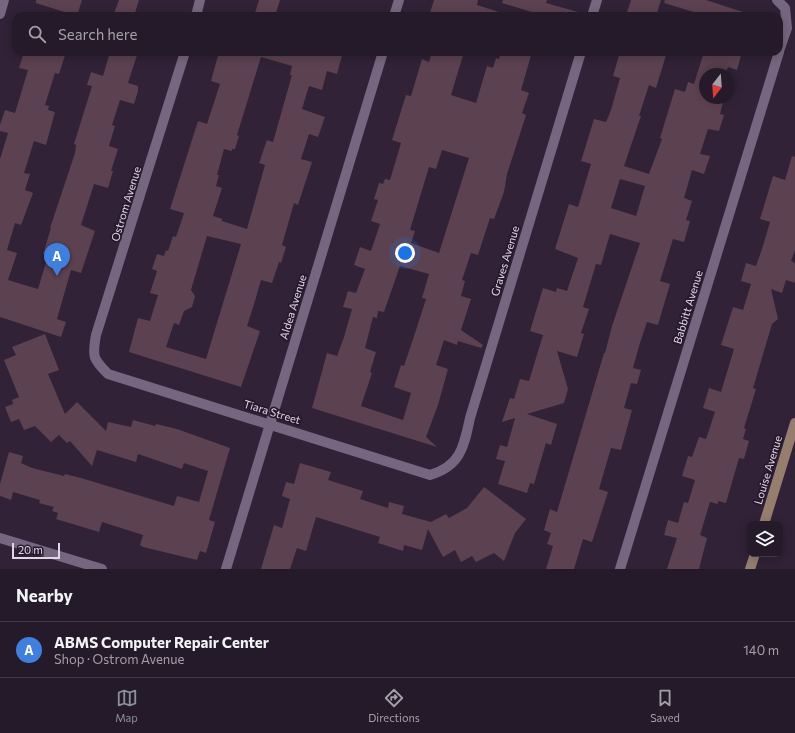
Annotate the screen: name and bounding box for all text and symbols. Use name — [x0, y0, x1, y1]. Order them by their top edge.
search box — [12, 12, 783, 56]
icon: search — [26, 23, 48, 45]
text: Search here — [58, 25, 137, 43]
north arrow — [699, 68, 735, 104]
street label: Ostrom Avenue — [108, 165, 143, 243]
street label: Graves Avenue — [488, 224, 521, 298]
pin: A — [44, 243, 70, 276]
your location — [395, 243, 415, 263]
street label: Babbitt Avenue — [670, 268, 705, 345]
street label: Aldea Avenue — [276, 273, 309, 341]
street label: Tiara Street — [242, 397, 303, 426]
street label: Louise Avenue — [751, 434, 784, 506]
map controls — [747, 521, 783, 557]
button: layers — [747, 521, 783, 557]
scale bar — [12, 541, 60, 560]
text: 20 m — [18, 543, 43, 556]
text: Nearby — [16, 585, 73, 606]
text: ABMS Computer Repair Center — [54, 633, 269, 651]
text: A — [24, 642, 34, 658]
text: 140 m — [743, 642, 779, 658]
text: Shop · Ostrom Avenue — [54, 651, 184, 667]
tab: Map — [115, 687, 138, 724]
tab: Directions — [368, 687, 420, 724]
tab: Saved — [650, 687, 680, 724]

